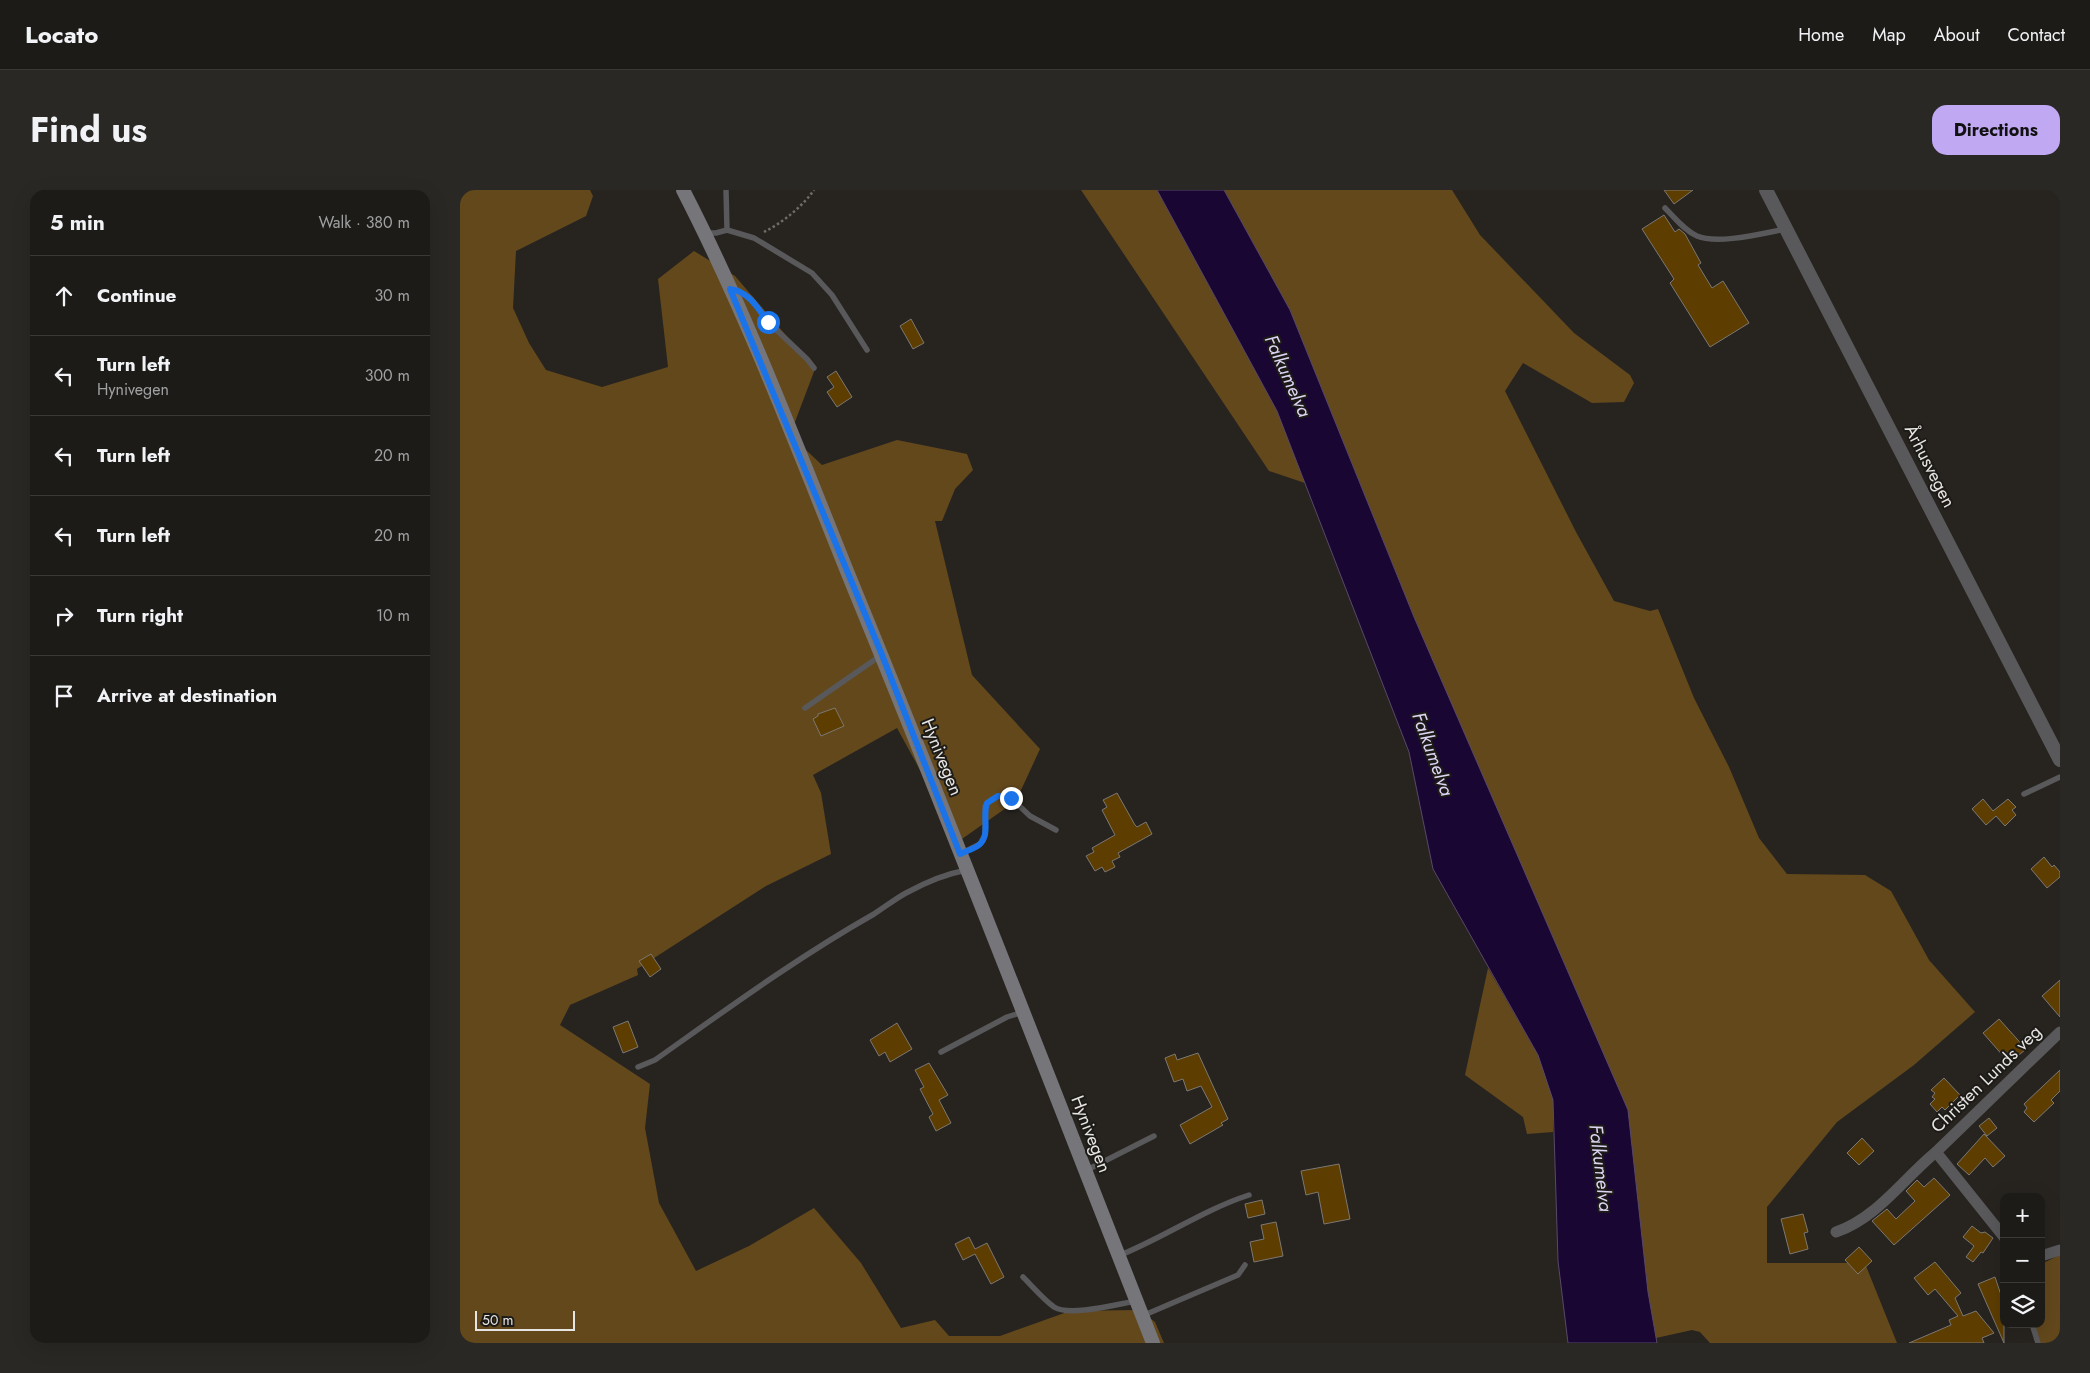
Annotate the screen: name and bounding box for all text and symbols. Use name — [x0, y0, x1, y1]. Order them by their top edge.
text: Locato — [25, 17, 98, 52]
text: Home — [1798, 22, 1844, 48]
text: Map — [1872, 22, 1906, 48]
text: About — [1934, 22, 1979, 48]
text: Contact — [2007, 22, 2065, 48]
text: Find us — [30, 105, 147, 155]
button: Directions — [1932, 105, 2060, 155]
text: 5 min — [50, 208, 105, 238]
text: Walk · 380 m — [319, 211, 410, 234]
icon: ahead — [50, 282, 78, 310]
text: Continue — [97, 282, 176, 309]
text: 30 m — [374, 284, 410, 307]
route start — [757, 311, 780, 334]
water label: Falkumelva — [1258, 330, 1318, 422]
text: Turn left — [97, 351, 170, 378]
icon: left — [50, 362, 78, 390]
text: 300 m — [365, 364, 410, 387]
text: Hynivegen — [97, 378, 169, 401]
street label: Århusvegen — [1898, 420, 1962, 512]
icon: left — [50, 442, 78, 470]
text: Turn left — [97, 442, 170, 469]
text: 20 m — [374, 444, 410, 467]
icon: left — [50, 522, 78, 550]
text: Turn left — [97, 522, 170, 549]
text: 20 m — [374, 524, 410, 547]
icon: right — [50, 602, 78, 630]
text: Turn right — [97, 602, 183, 629]
text: 10 m — [376, 604, 410, 627]
icon: arrive — [50, 682, 78, 710]
text: Arrive at destination — [97, 682, 277, 709]
water label: Falkumelva — [1405, 708, 1461, 800]
street label: Hynivegen — [915, 715, 969, 799]
route end — [1000, 787, 1023, 810]
street label: Christen Lunds veg — [1925, 1019, 2047, 1139]
street label: Hynivegen — [1064, 1092, 1118, 1176]
water label: Falkumelva — [1582, 1123, 1620, 1214]
map controls — [2000, 1193, 2045, 1328]
button: + — [2000, 1193, 2045, 1238]
button: − — [2000, 1238, 2045, 1283]
button: layers — [2000, 1283, 2045, 1328]
scale bar — [475, 1308, 575, 1331]
text: 50 m — [482, 1310, 513, 1330]

